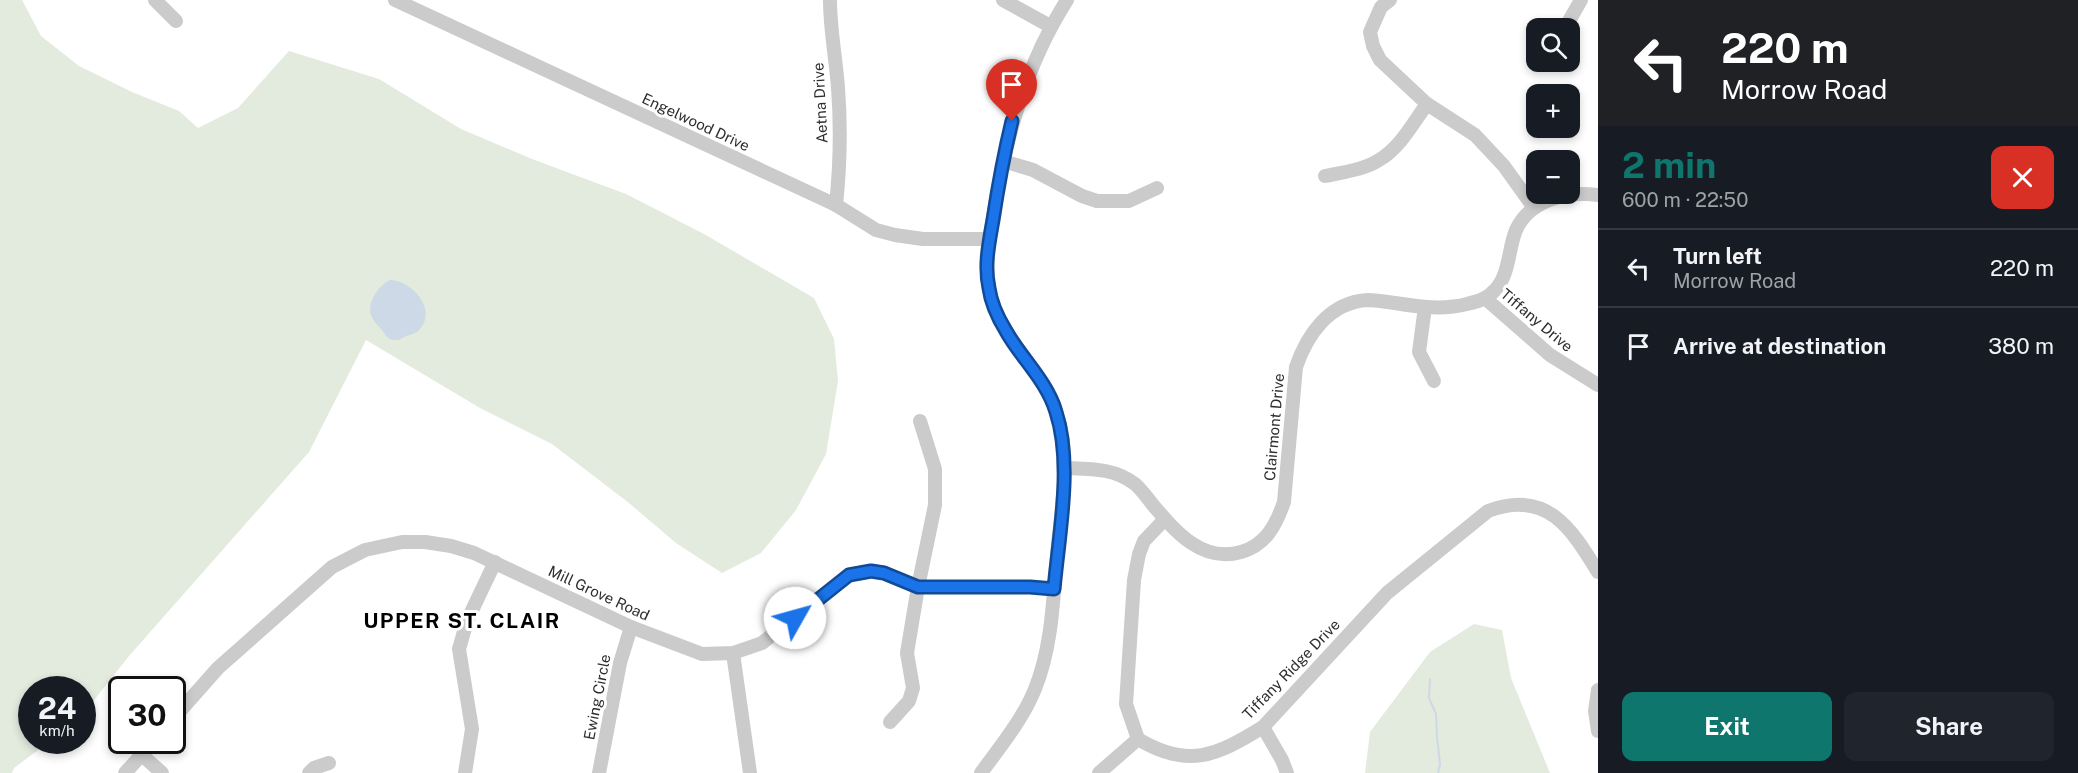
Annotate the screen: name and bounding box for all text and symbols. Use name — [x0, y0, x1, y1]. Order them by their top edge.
map controls — [1526, 18, 1580, 204]
button: search — [1526, 18, 1580, 72]
text: 220 m — [1721, 23, 1849, 72]
icon: left — [1622, 24, 1700, 102]
pin — [986, 59, 1037, 121]
street label: Aetna Drive — [809, 62, 831, 144]
icon: arrive — [995, 68, 1028, 101]
text: Morrow Road — [1721, 73, 1887, 105]
button: + — [1526, 84, 1580, 138]
street label: Engelwood Drive — [640, 90, 752, 154]
text: 2 min — [1622, 144, 1716, 186]
button: close — [1991, 146, 2054, 209]
button: − — [1526, 150, 1580, 204]
text: 600 m · 22:50 — [1622, 188, 1748, 212]
text: Turn left — [1673, 243, 1762, 269]
icon: left — [1622, 252, 1655, 285]
text: 220 m — [1990, 255, 2054, 281]
text: Morrow Road — [1673, 269, 1796, 293]
street label: Tiffany Drive — [1498, 285, 1576, 355]
icon: arrive — [1622, 330, 1655, 363]
text: Arrive at destination — [1673, 333, 1886, 359]
text: 380 m — [1988, 333, 2054, 359]
street label: Clairmont Drive — [1261, 372, 1287, 482]
street label: Mill Grove Road — [546, 562, 652, 624]
position arrow — [763, 586, 827, 650]
district label: UPPER ST. CLAIR — [363, 608, 561, 633]
street label: Tiffany Ridge Drive — [1239, 616, 1343, 722]
street label: Ewing Circle — [580, 653, 614, 741]
speed limit sign: 30 — [108, 676, 186, 754]
text: 24 — [38, 690, 76, 726]
button: Exit — [1622, 692, 1832, 761]
button: Share — [1844, 692, 2054, 761]
text: km/h — [39, 722, 75, 739]

